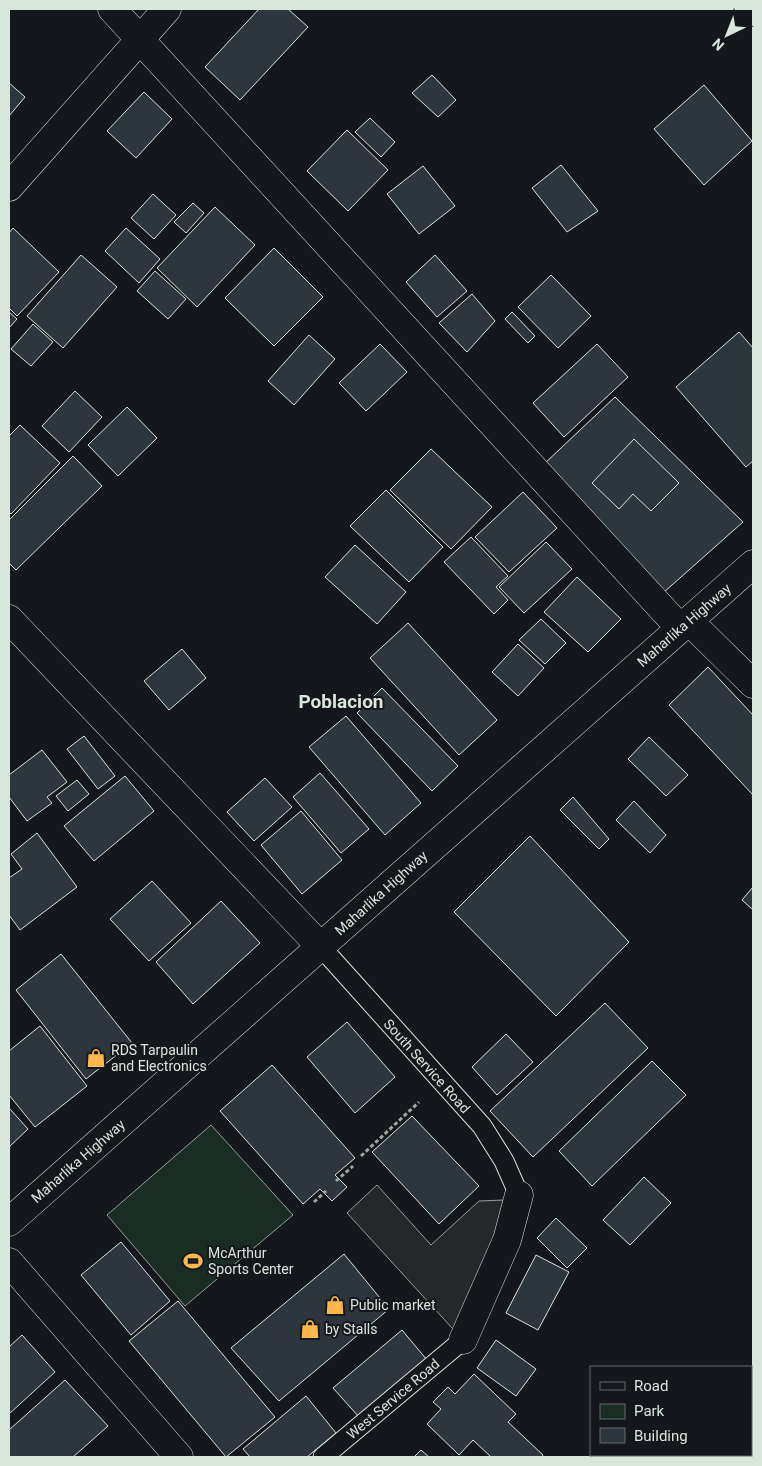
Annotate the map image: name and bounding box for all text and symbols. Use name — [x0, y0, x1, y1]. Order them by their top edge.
north arrow — [702, 10, 752, 60]
text: N — [709, 35, 727, 54]
street label: Maharlika Highway — [634, 580, 734, 670]
district label: Poblacion — [298, 690, 384, 713]
street label: Maharlika Highway — [332, 847, 431, 939]
street label: South Service Road — [381, 1016, 473, 1116]
place label: RDS Tarpaulin and Electronics — [111, 1042, 207, 1074]
shop icon: RDS Tarpaulin and Electronics — [85, 1047, 107, 1069]
street label: Maharlika Highway — [28, 1116, 128, 1206]
place label: McArthur Sports Center — [208, 1245, 294, 1277]
sports icon: McArthur Sports Center — [182, 1250, 204, 1272]
shop icon: Public market — [324, 1294, 346, 1316]
place label: Public market — [350, 1297, 436, 1313]
shop icon: by Stalls — [299, 1318, 321, 1340]
place label: by Stalls — [325, 1321, 377, 1337]
street label: West Service Road — [343, 1356, 443, 1442]
legend — [590, 1366, 752, 1456]
text: Road — [634, 1377, 668, 1395]
text: Park — [634, 1402, 665, 1420]
text: Building — [634, 1427, 688, 1445]

